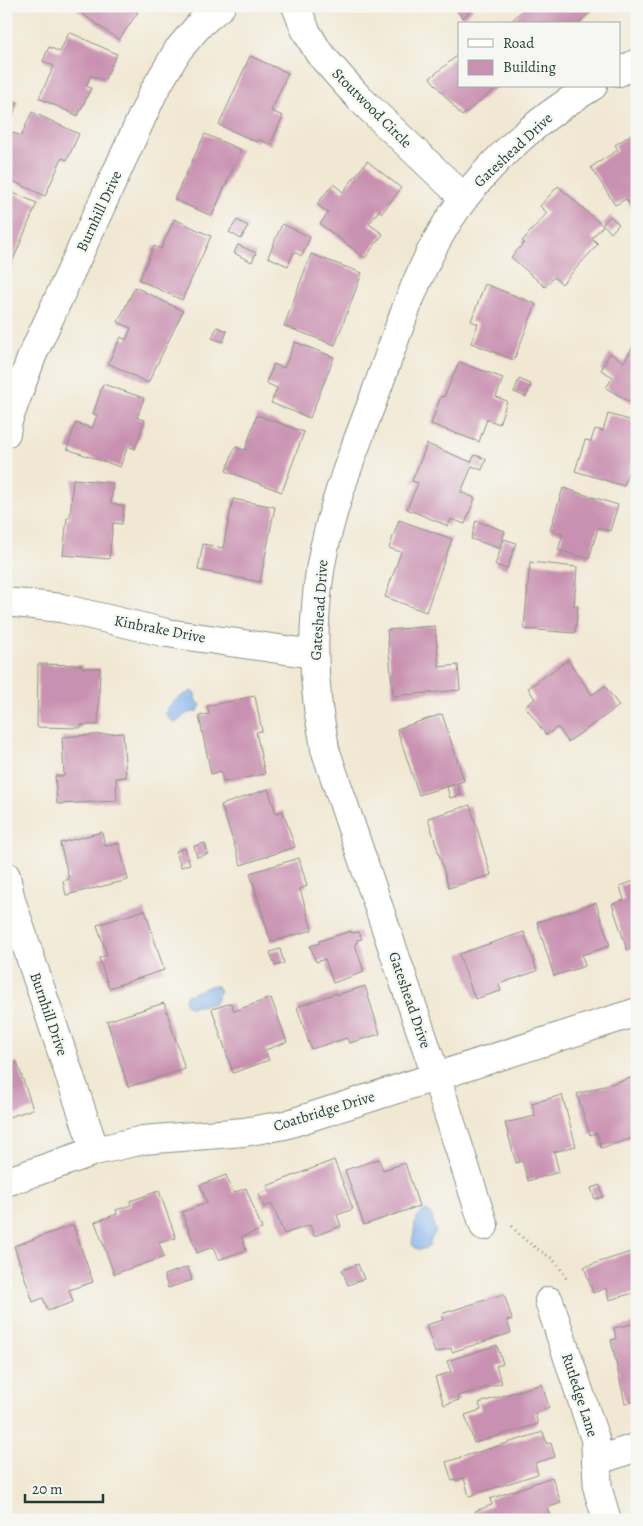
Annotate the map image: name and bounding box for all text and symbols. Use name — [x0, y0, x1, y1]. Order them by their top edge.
legend — [458, 22, 620, 88]
text: Road — [503, 33, 535, 53]
text: Building — [503, 57, 556, 77]
street label: Stoutwood Circle — [328, 64, 417, 153]
street label: Gateshead Drive — [469, 108, 557, 192]
street label: Burnhill Drive — [72, 167, 127, 255]
street label: Gateshead Drive — [306, 559, 333, 661]
street label: Kinbrake Drive — [113, 610, 208, 648]
street label: Gateshead Drive — [384, 949, 436, 1051]
street label: Burnhill Drive — [25, 969, 73, 1059]
street label: Coatbridge Drive — [271, 1086, 377, 1136]
street label: Rutledge Lane — [557, 1351, 603, 1440]
scale bar — [25, 1471, 102, 1503]
text: 20 m — [32, 1479, 63, 1499]

